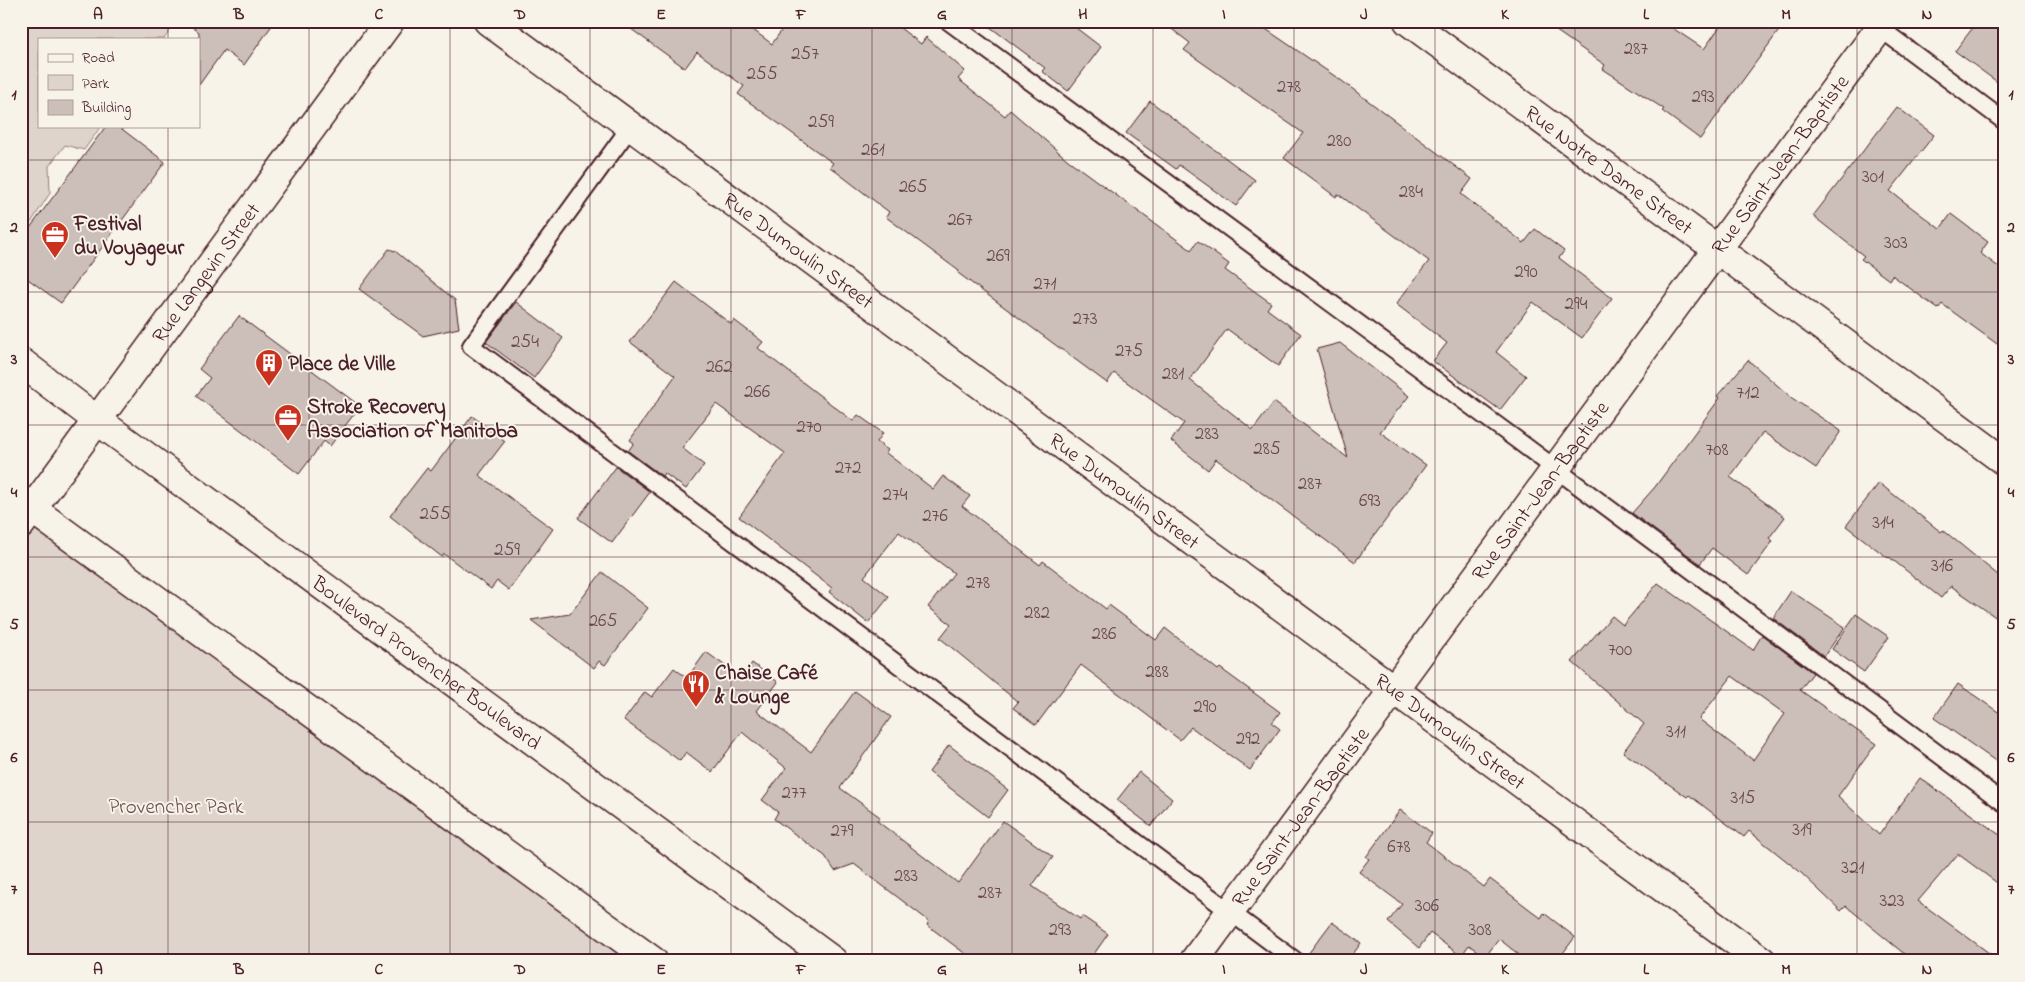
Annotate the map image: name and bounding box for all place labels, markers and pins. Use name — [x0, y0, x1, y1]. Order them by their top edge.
place label: Festival du Voyageur — [73, 210, 185, 266]
office icon: Festival du Voyageur — [40, 220, 70, 259]
building icon: Place de Ville — [254, 348, 284, 387]
place label: Place de Ville — [288, 350, 396, 380]
place label: Stroke Recovery Association of Manitoba — [307, 393, 518, 447]
office icon: Stroke Recovery Association of Manitoba — [273, 403, 303, 442]
place label: Chaise Café & Lounge — [714, 659, 818, 715]
restaurant icon: Chaise Café & Lounge — [681, 669, 711, 708]

